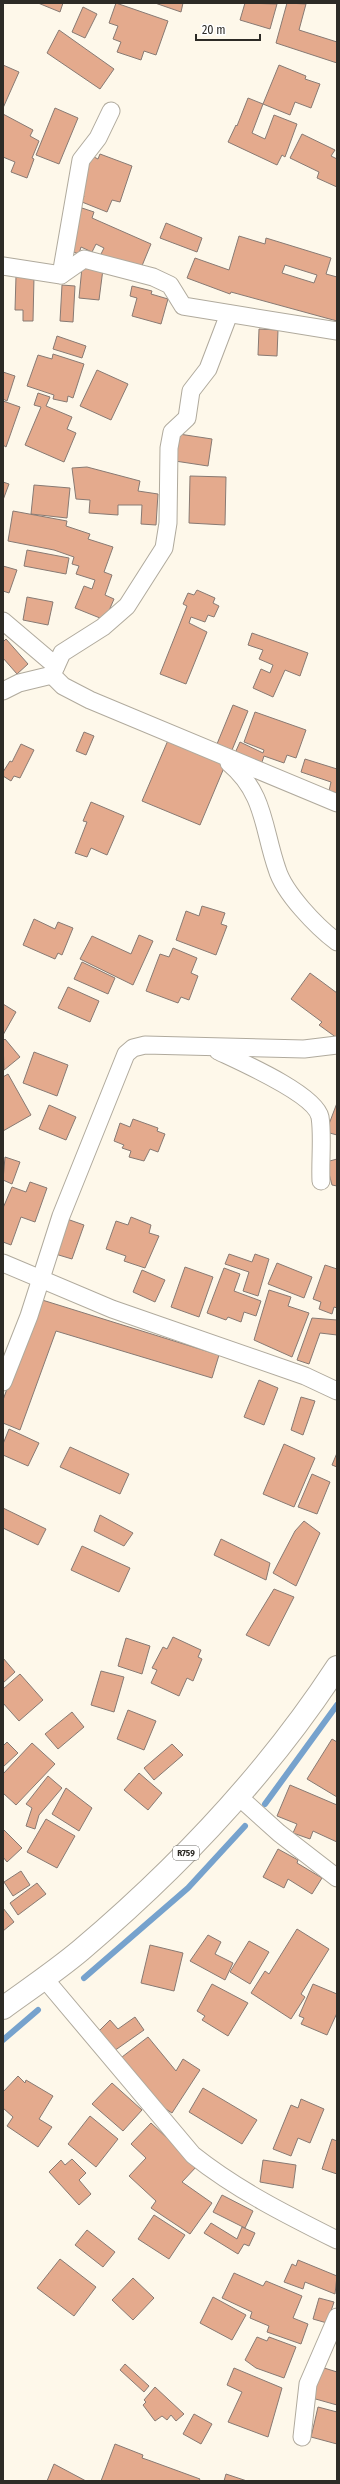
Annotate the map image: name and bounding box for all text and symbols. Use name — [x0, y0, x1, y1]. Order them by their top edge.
scale bar — [196, 16, 260, 42]
text: 20 m — [202, 23, 226, 37]
road number: R759 — [173, 1846, 199, 1860]

